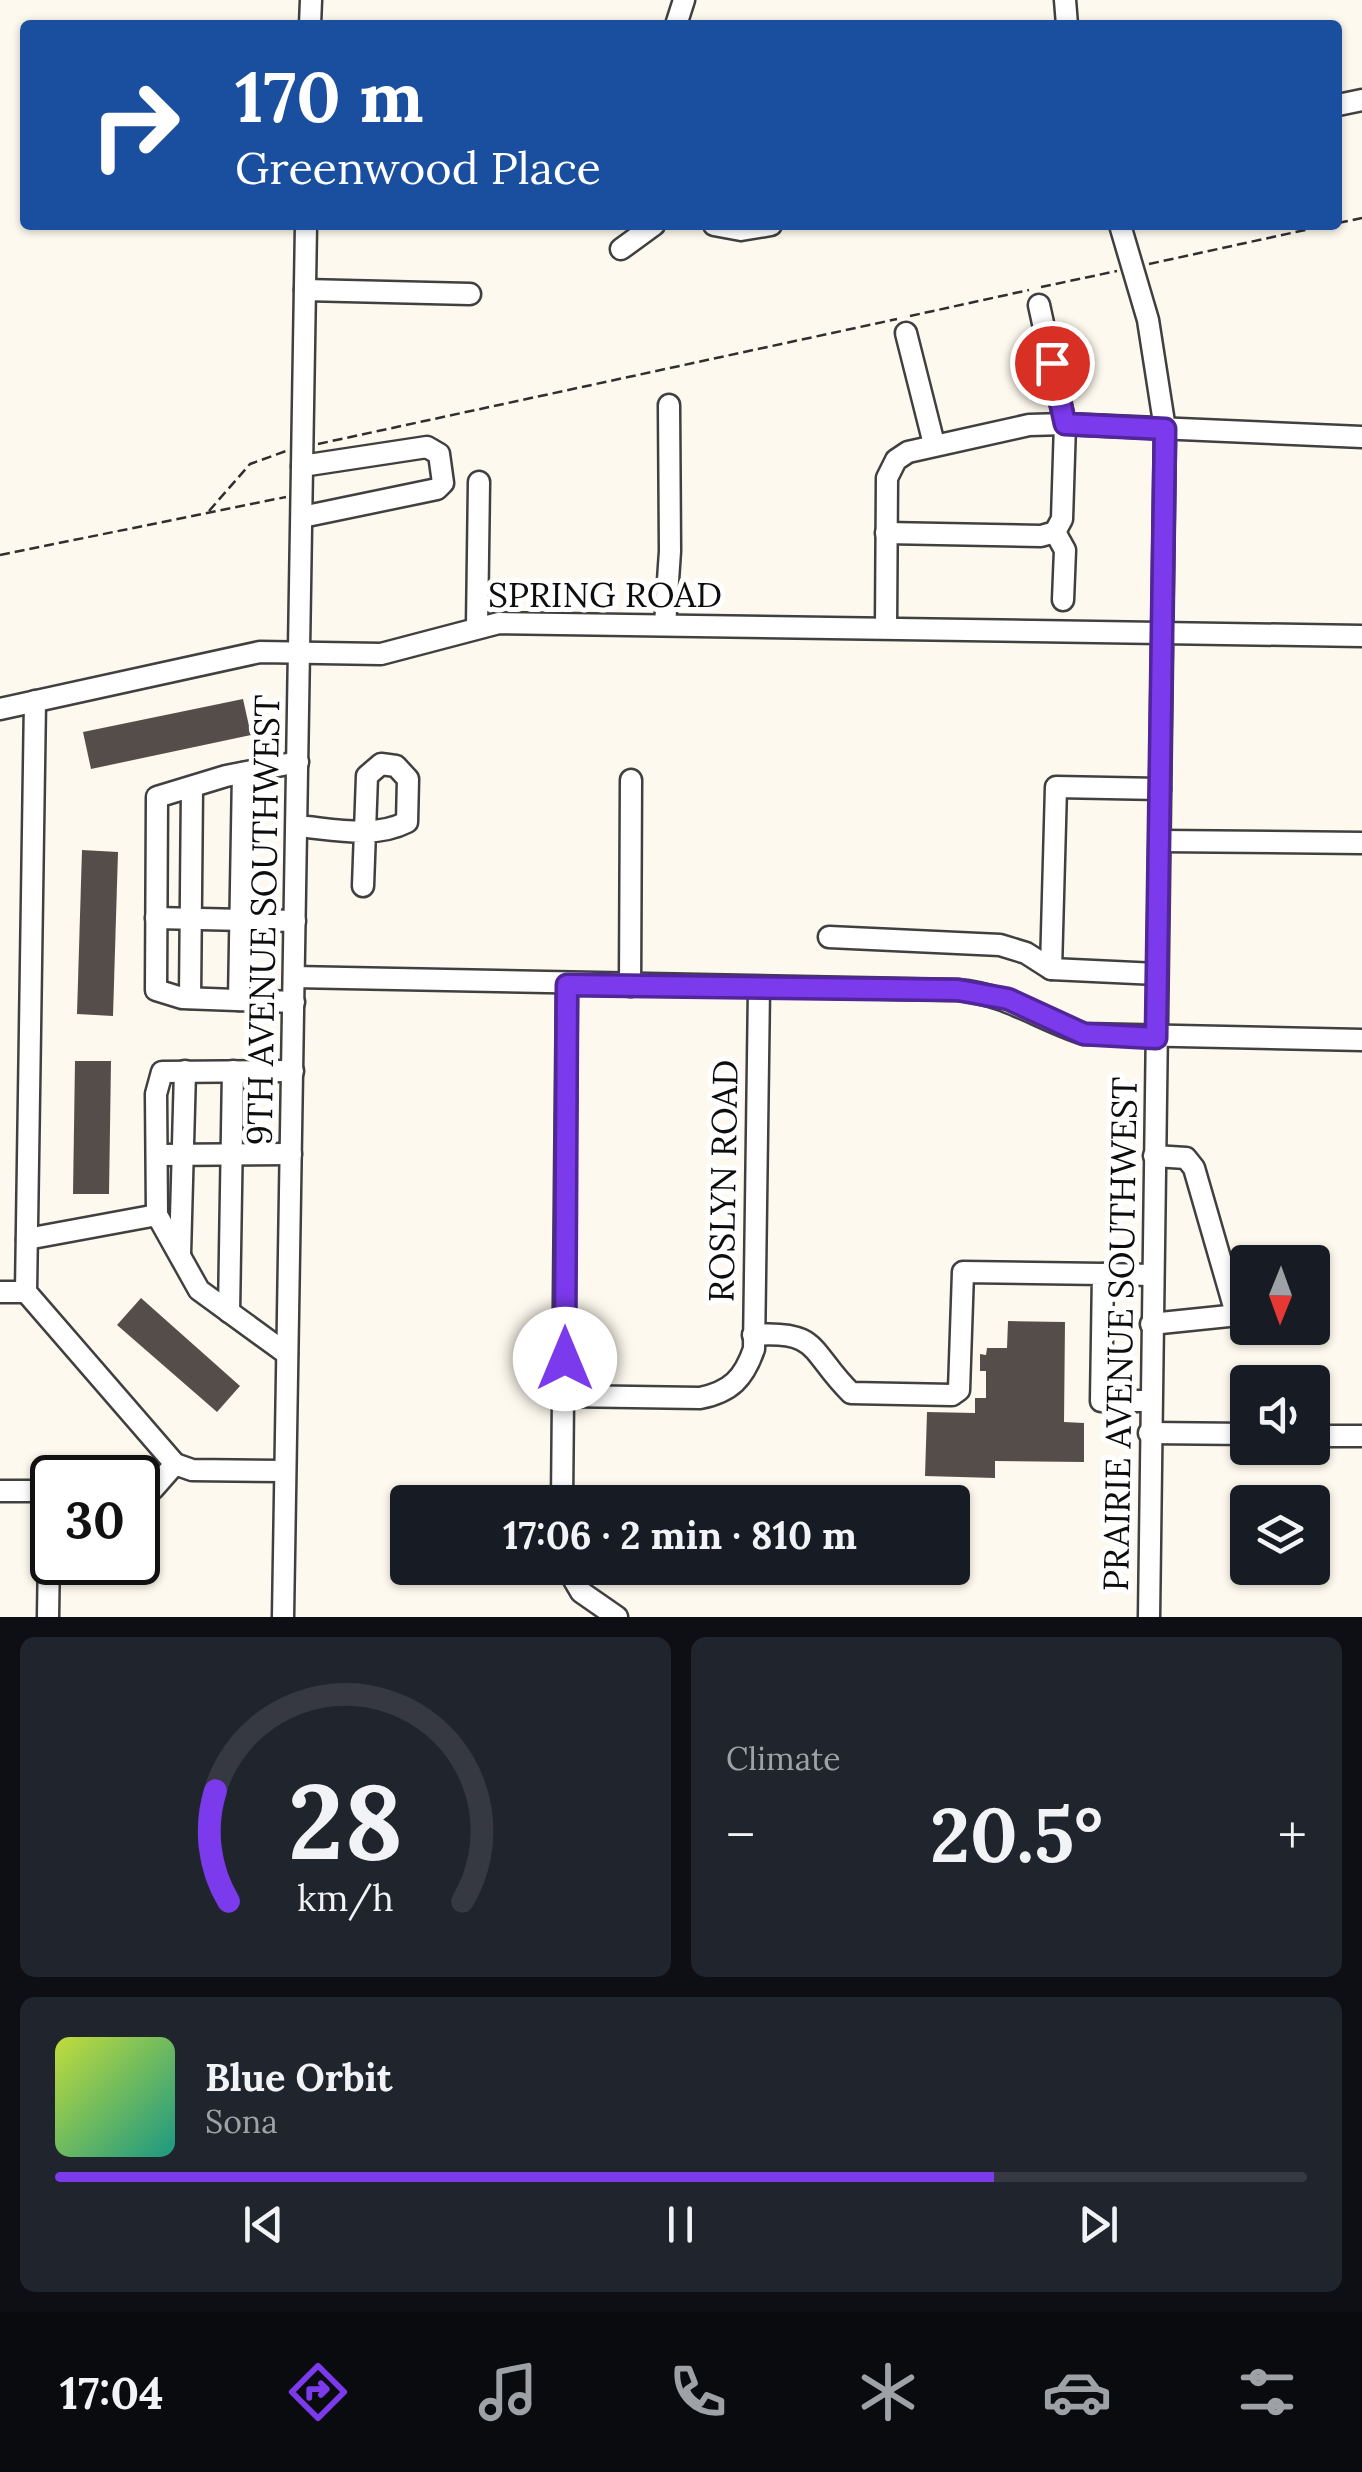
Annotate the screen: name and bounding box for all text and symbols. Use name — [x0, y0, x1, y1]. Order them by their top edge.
text: 170 m — [235, 52, 424, 141]
icon: right — [70, 60, 200, 190]
text: Greenwood Place — [235, 139, 601, 196]
pin — [1010, 321, 1095, 406]
icon: arrive — [1025, 336, 1080, 391]
street label: SPRING ROAD — [488, 572, 722, 617]
street label: 9TH AVENUE SOUTHWEST — [237, 694, 289, 1146]
street label: ROSLYN ROAD — [698, 1059, 748, 1303]
street label: PRAIRIE AVENUE SOUTHWEST — [1093, 1076, 1147, 1592]
north arrow — [1230, 1245, 1330, 1345]
map controls — [1230, 1245, 1330, 1585]
position arrow — [513, 1307, 617, 1411]
button: sound — [1230, 1365, 1330, 1465]
speed limit sign: 30 — [30, 1455, 160, 1585]
button: layers — [1230, 1485, 1330, 1585]
text: 17:06 · 2 min · 810 m — [503, 1511, 857, 1559]
text: Climate — [726, 1738, 841, 1779]
text: 28 — [288, 1754, 403, 1887]
text: 20.5° — [930, 1787, 1103, 1883]
text: − — [726, 1800, 755, 1870]
text: + — [1278, 1800, 1307, 1870]
text: km/h — [297, 1875, 394, 1921]
text: Blue Orbit — [205, 2053, 392, 2101]
text: Sona — [205, 2101, 278, 2142]
icon: previous — [236, 2197, 291, 2252]
icon: pause — [653, 2197, 708, 2252]
icon: next — [1071, 2197, 1126, 2252]
icon: directions — [283, 2357, 353, 2427]
icon: music — [473, 2357, 543, 2427]
icon: phone — [663, 2357, 733, 2427]
icon: climate — [853, 2357, 923, 2427]
icon: car — [1042, 2357, 1112, 2427]
icon: filters — [1232, 2357, 1302, 2427]
text: 17:04 — [60, 2364, 164, 2421]

